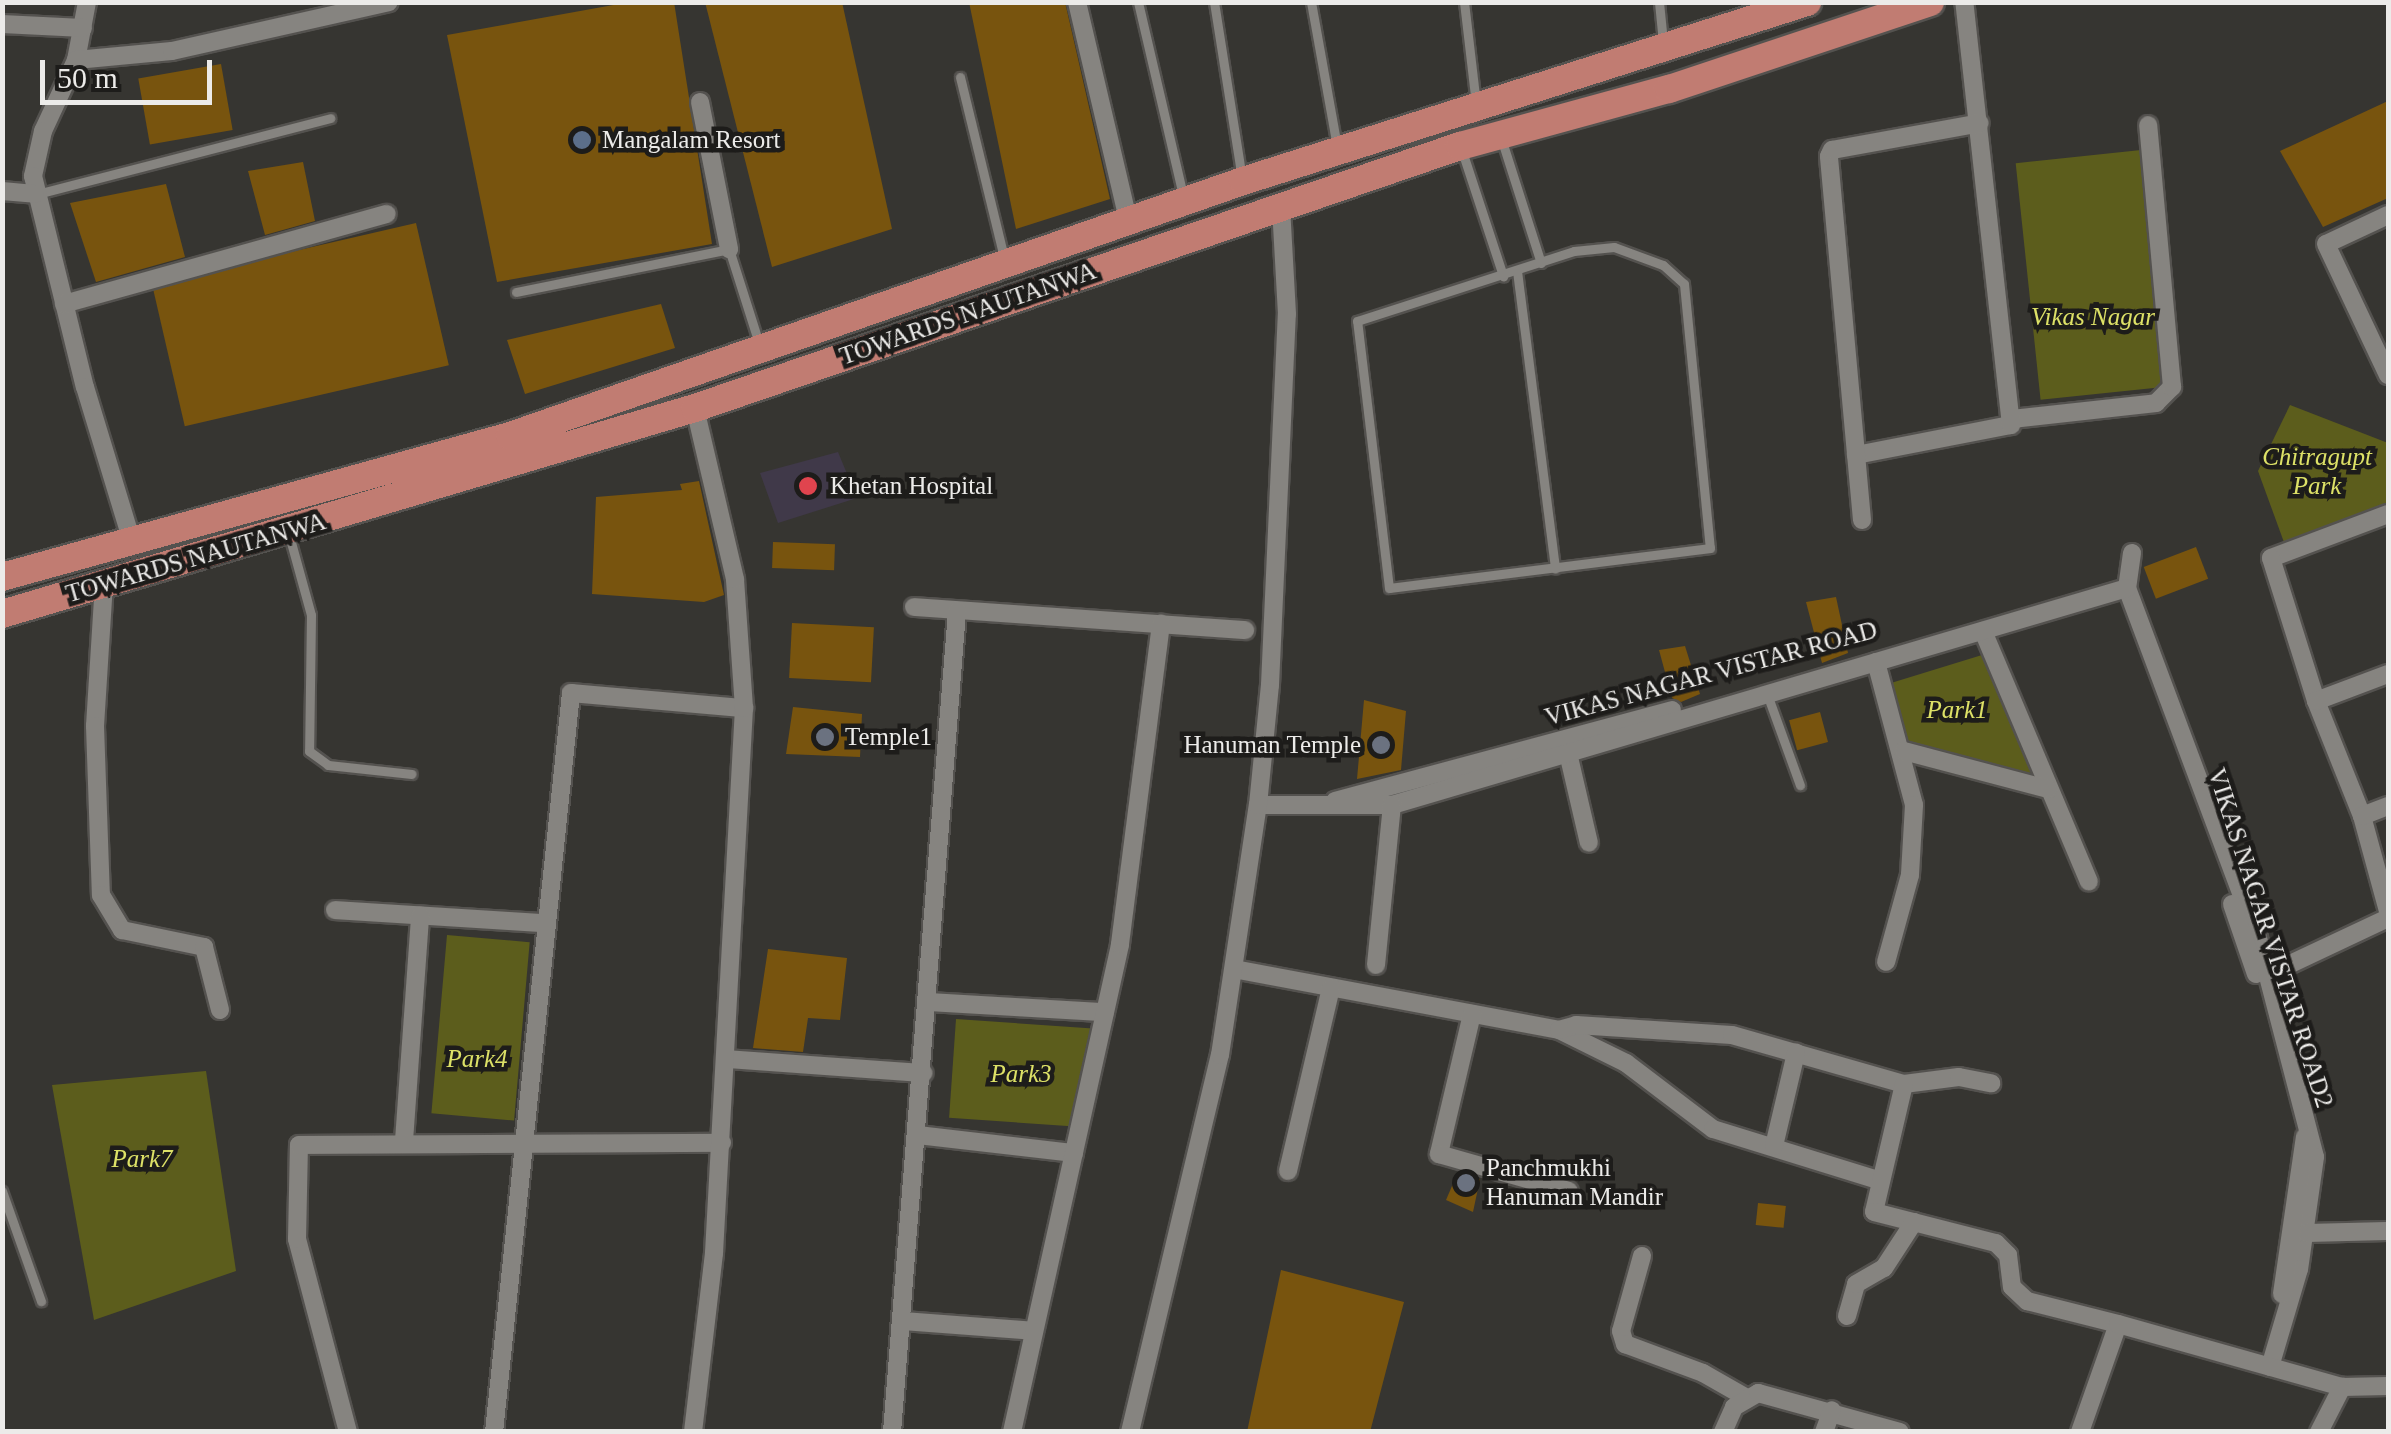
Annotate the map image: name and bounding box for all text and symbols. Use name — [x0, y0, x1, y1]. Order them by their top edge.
scale bar — [45, 40, 218, 102]
text: 50 m — [57, 61, 118, 94]
place label: Mangalam Resort — [602, 125, 780, 155]
marker: Mangalam Resort — [571, 129, 593, 151]
street label: TOWARDS NAUTANWA — [836, 256, 1100, 372]
park label: Vikas Nagar — [2031, 302, 2155, 332]
park label: Chitragupt Park — [2262, 443, 2372, 502]
place label: Khetan Hospital — [830, 471, 993, 501]
marker: Khetan Hospital — [795, 473, 821, 499]
street label: TOWARDS NAUTANWA — [63, 507, 329, 609]
street label: VIKAS NAGAR VISTAR ROAD — [1541, 615, 1881, 733]
park label: Park1 — [1926, 695, 1988, 725]
place label: Temple1 — [845, 722, 932, 752]
marker: Temple1 — [814, 726, 836, 748]
place label: Hanuman Temple — [1183, 730, 1361, 760]
marker: Hanuman Temple — [1370, 734, 1392, 756]
street label: VIKAS NAGAR VISTAR ROAD2 — [2201, 764, 2339, 1112]
park label: Park4 — [446, 1044, 508, 1074]
park label: Park3 — [990, 1059, 1052, 1089]
park label: Park7 — [111, 1144, 173, 1174]
place label: Panchmukhi Hanuman Mandir — [1486, 1154, 1663, 1213]
marker: Panchmukhi Hanuman Mandir — [1455, 1172, 1477, 1194]

